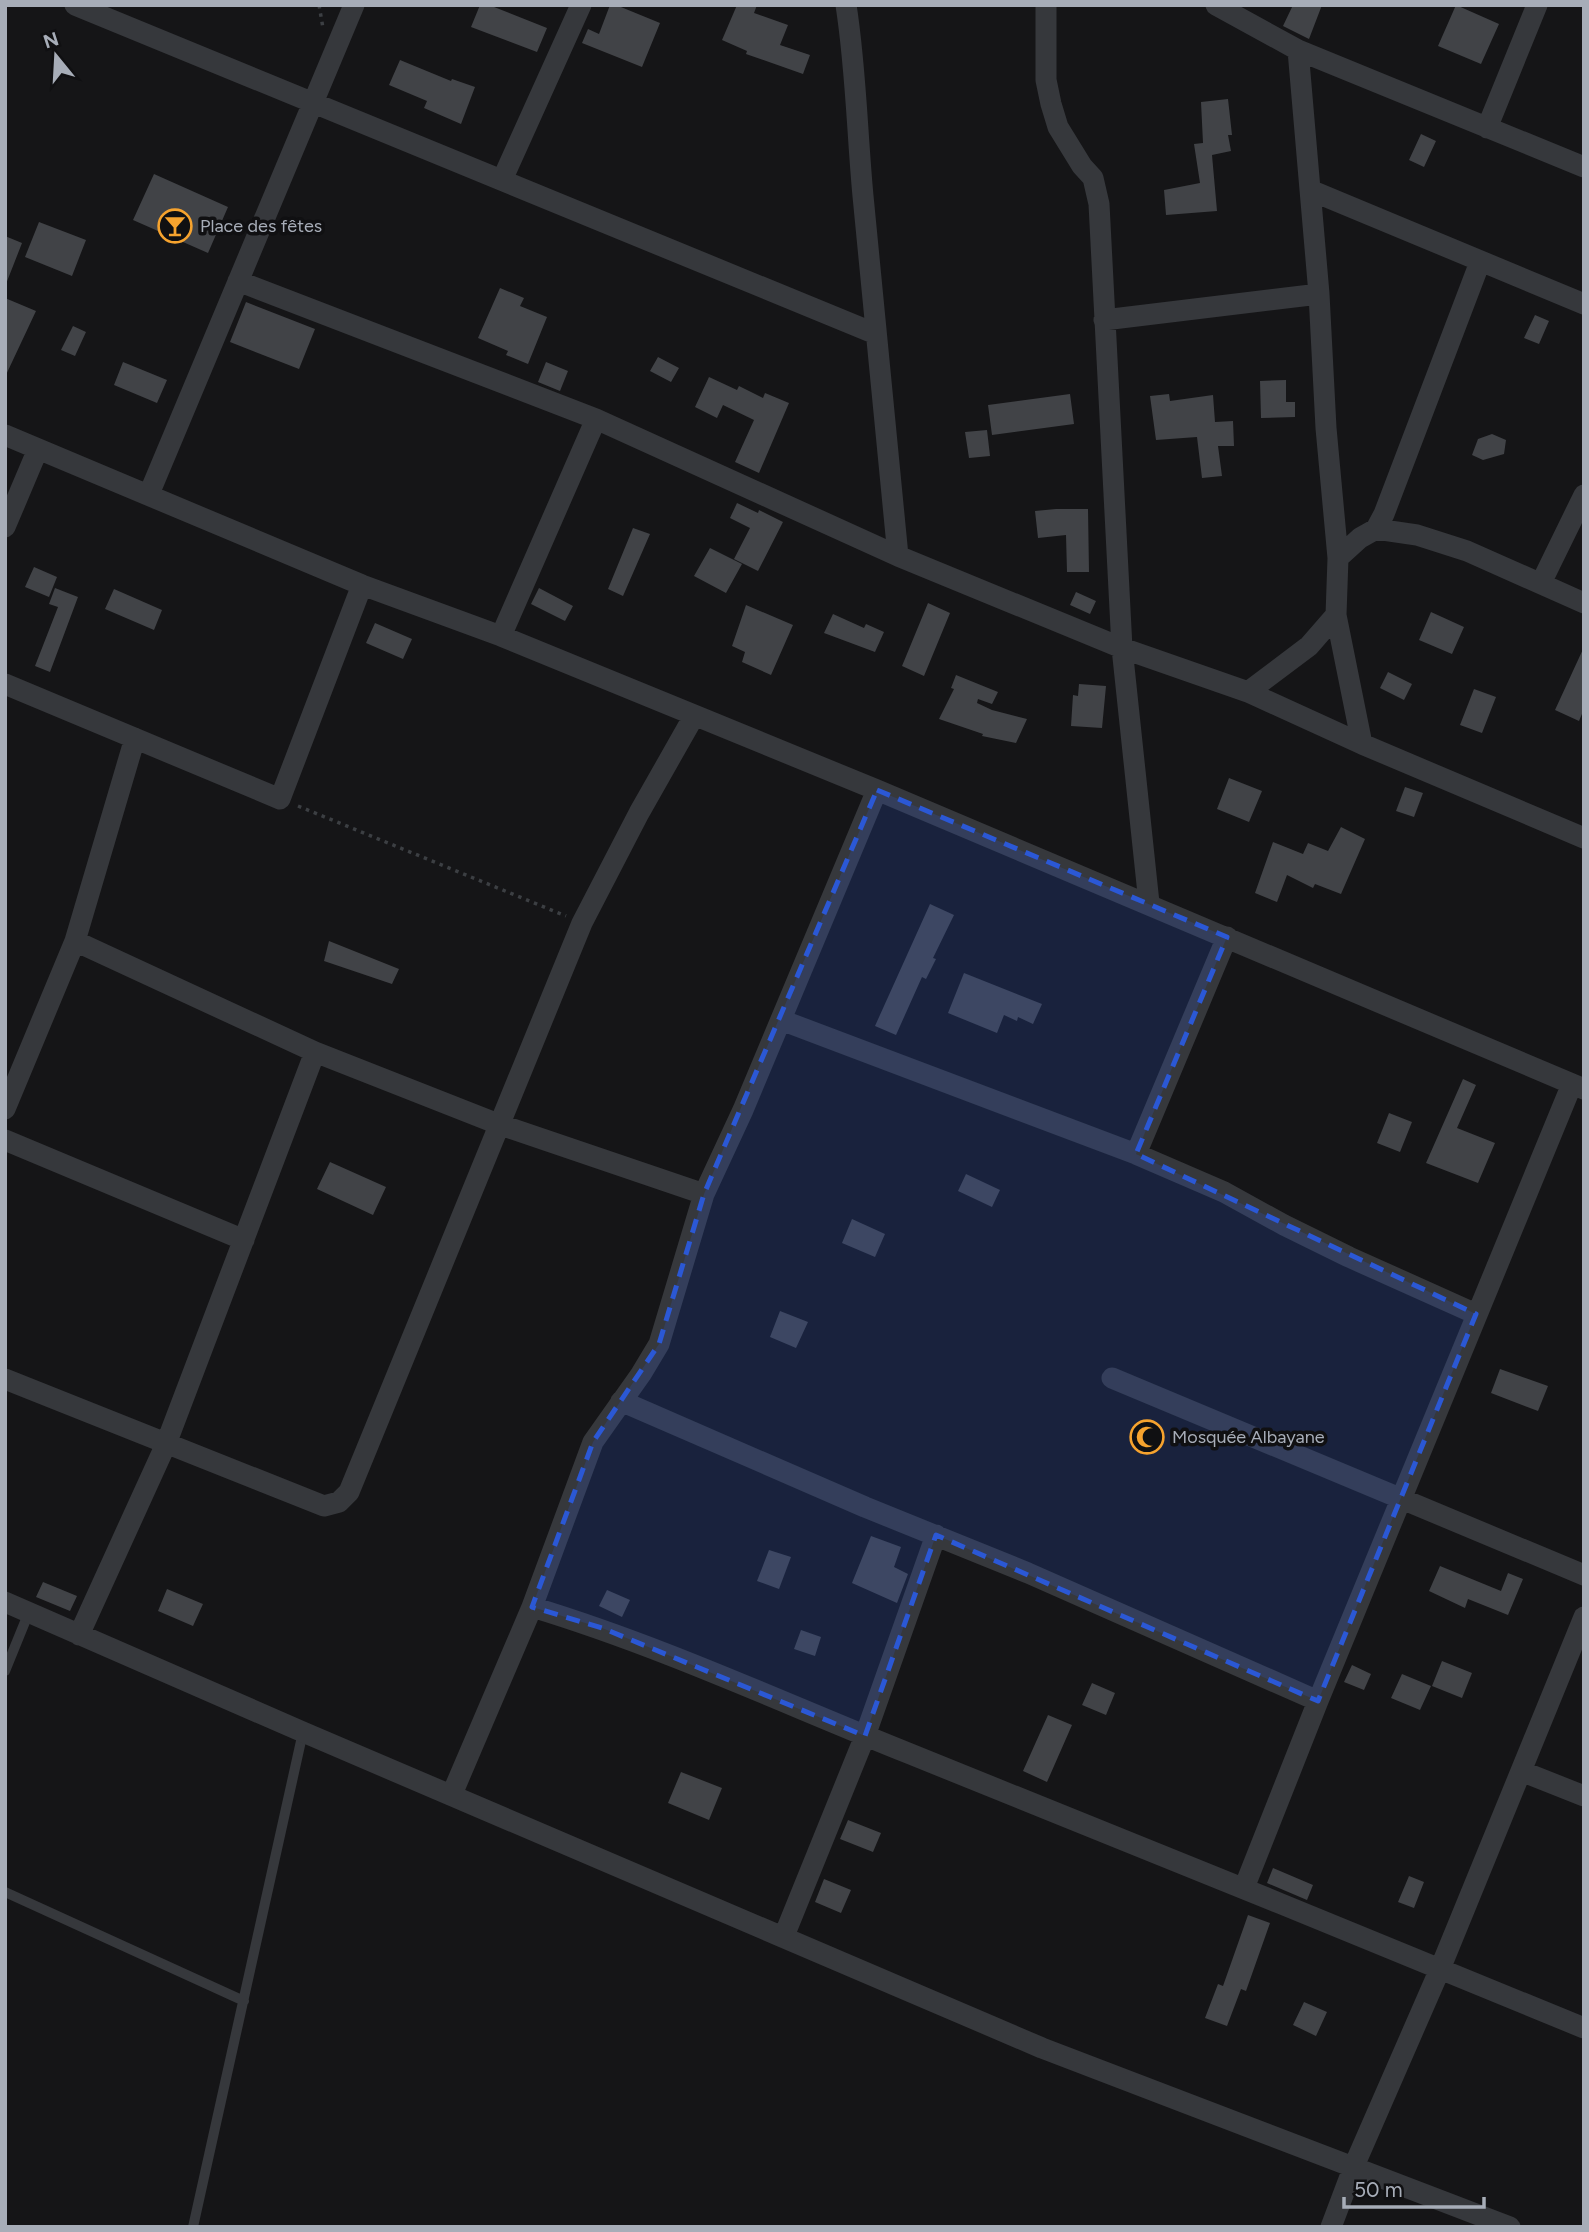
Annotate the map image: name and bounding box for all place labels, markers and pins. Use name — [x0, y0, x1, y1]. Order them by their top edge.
bar icon: Place des fêtes — [156, 207, 194, 245]
place label: Place des fêtes — [200, 215, 322, 237]
mosque icon: Mosquée Albayane — [1128, 1418, 1166, 1456]
place label: Mosquée Albayane — [1172, 1426, 1325, 1448]

